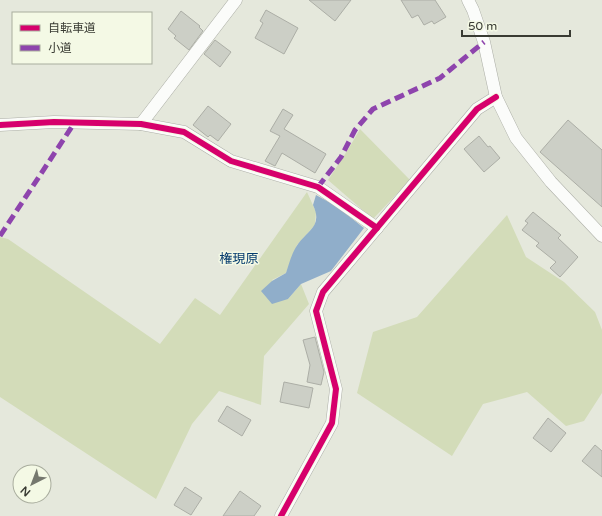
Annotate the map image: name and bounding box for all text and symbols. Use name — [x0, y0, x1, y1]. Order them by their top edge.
legend — [12, 12, 152, 64]
scale bar — [462, 12, 570, 38]
text: 50 m — [468, 19, 497, 33]
text: 自転車道 — [48, 21, 96, 35]
text: 小道 — [48, 41, 72, 55]
district label: 権現原 — [219, 251, 259, 267]
north arrow — [12, 464, 52, 504]
text: N — [18, 483, 33, 499]

